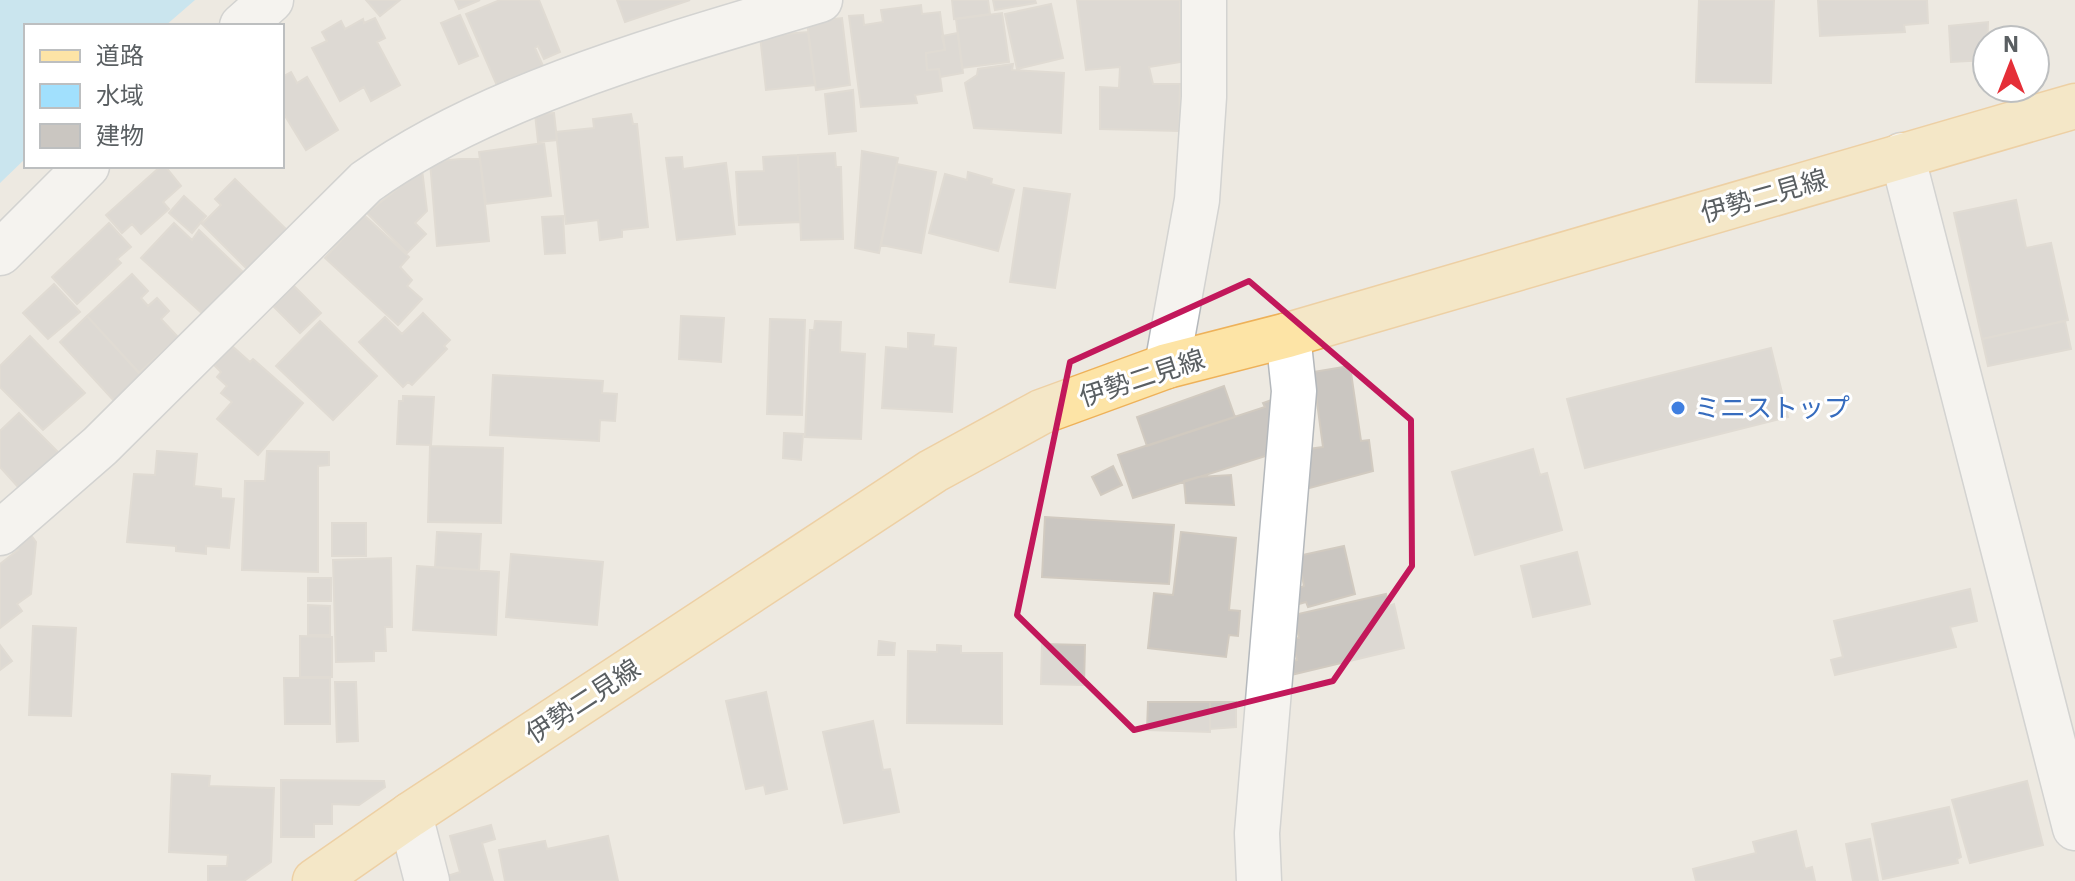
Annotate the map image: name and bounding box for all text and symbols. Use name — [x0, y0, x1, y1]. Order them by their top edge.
legend — [24, 24, 284, 168]
north arrow — [1971, 24, 2051, 104]
text: N — [2003, 29, 2019, 58]
text: 道路 — [96, 39, 144, 71]
text: 水域 — [96, 79, 144, 111]
text: 建物 — [96, 119, 144, 151]
street label: 伊勢二見線 — [1697, 161, 1831, 229]
street label: 伊勢二見線 — [1075, 341, 1209, 413]
place label: ミニストップ — [1694, 390, 1850, 424]
marker: ミニストップ — [1669, 399, 1687, 417]
street label: 伊勢二見線 — [519, 650, 646, 750]

